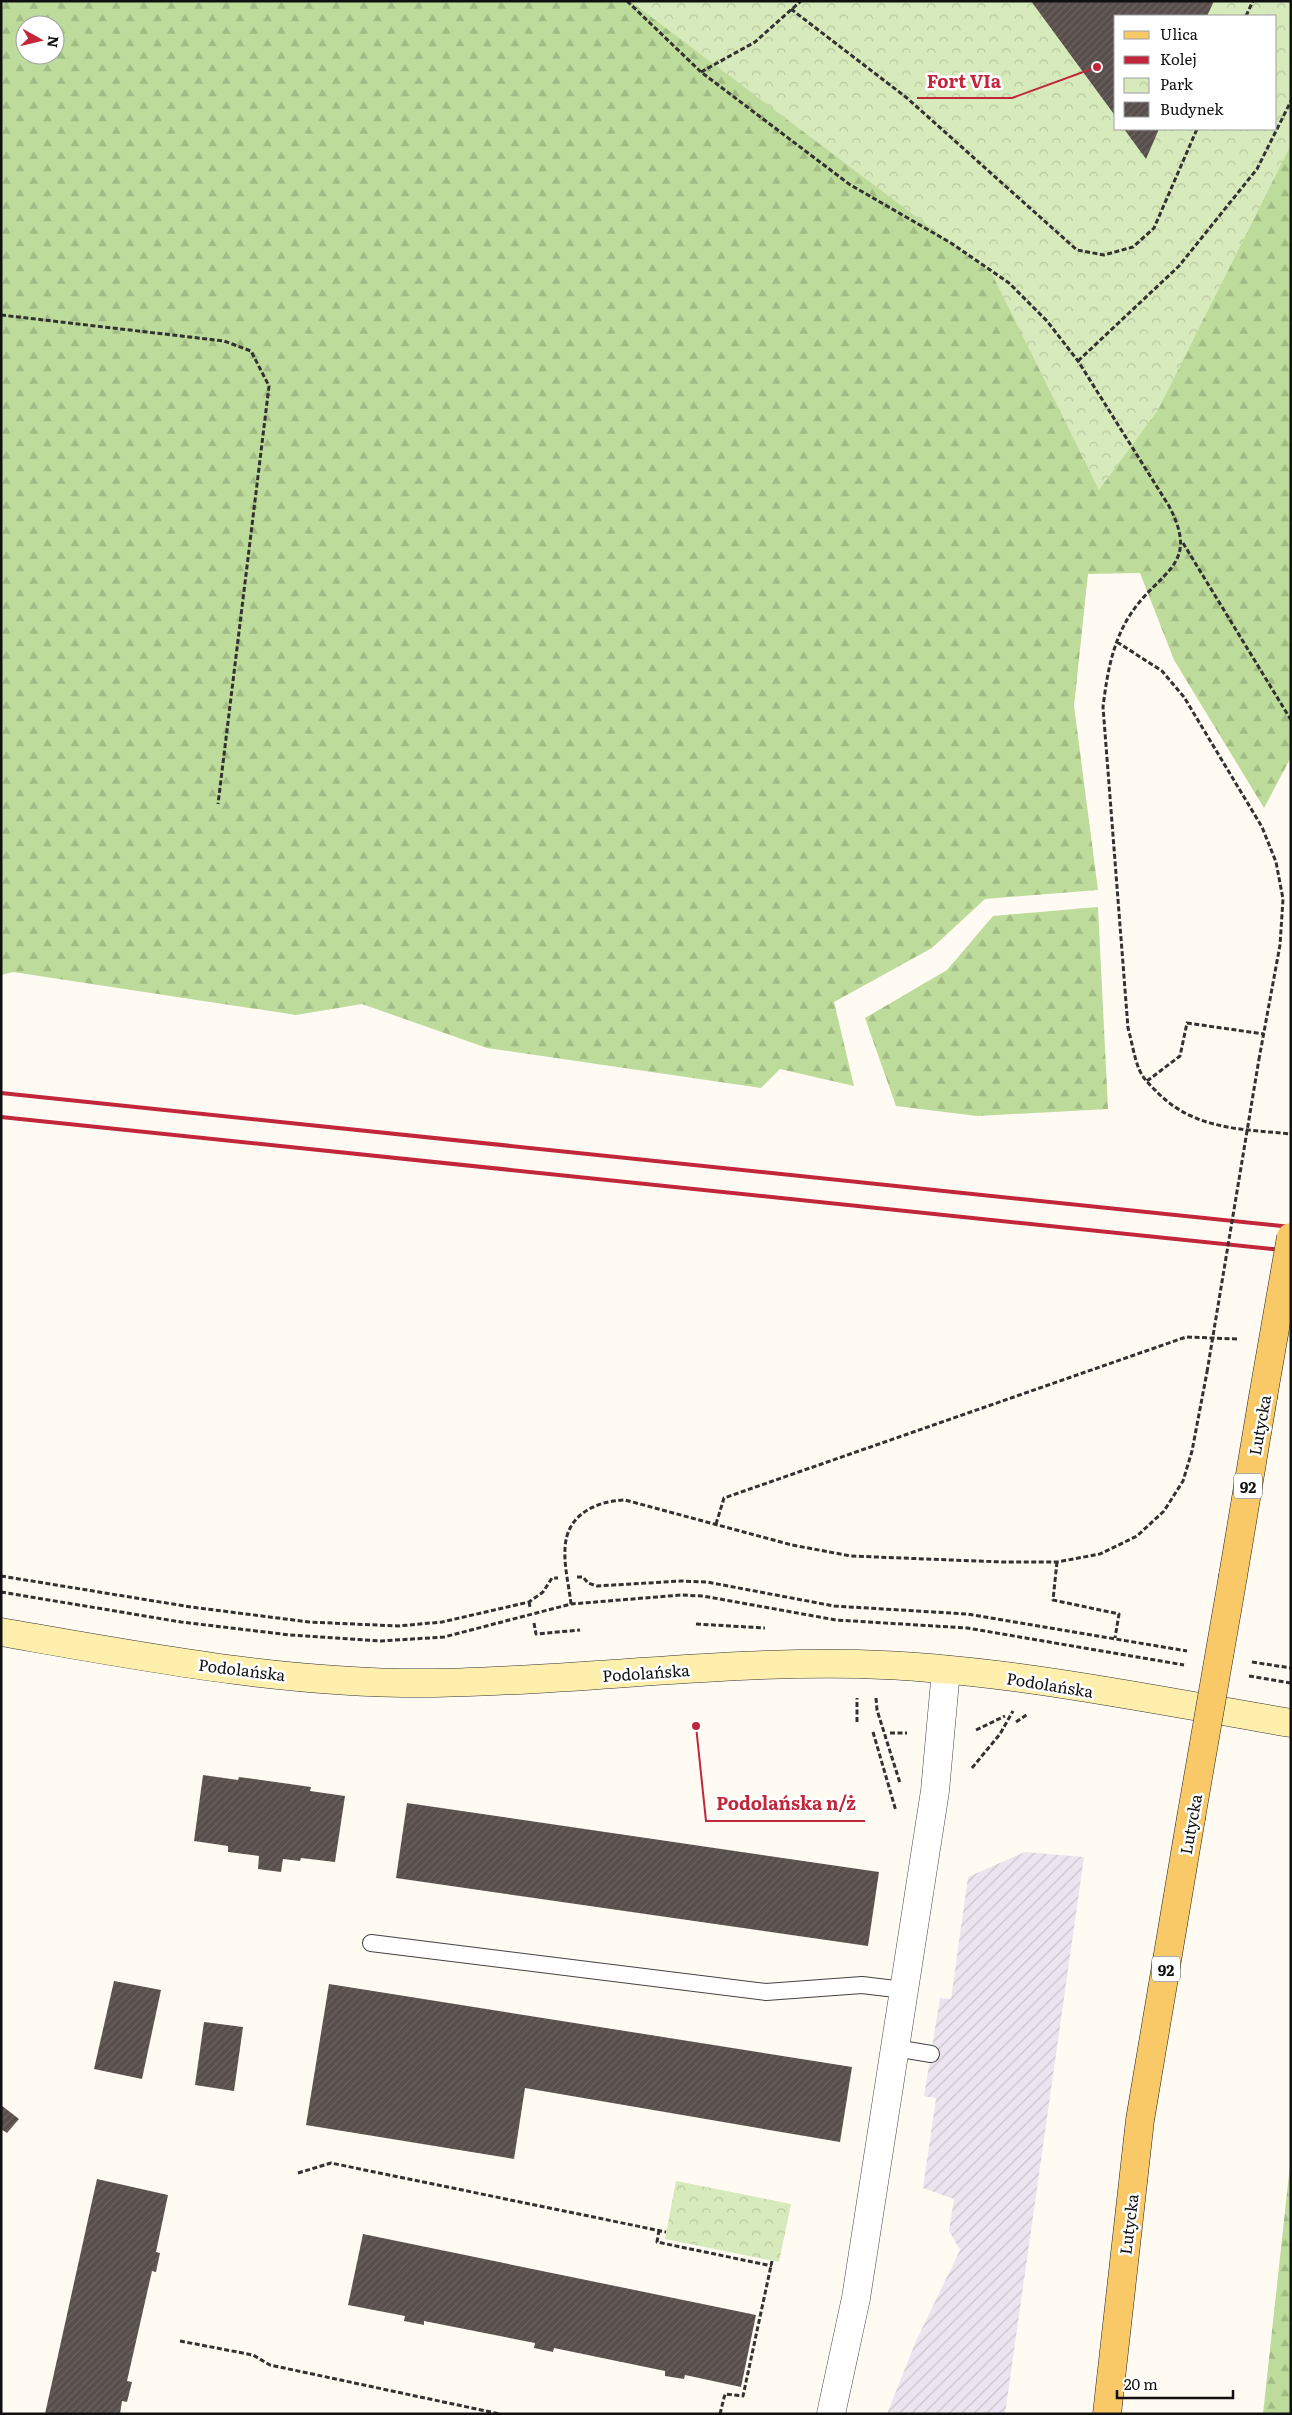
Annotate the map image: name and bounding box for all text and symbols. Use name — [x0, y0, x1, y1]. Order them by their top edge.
north arrow — [15, 15, 65, 65]
legend — [1114, 15, 1277, 130]
text: Ulica — [1160, 22, 1199, 45]
text: N — [43, 35, 65, 49]
text: Kolej — [1160, 47, 1197, 70]
callout: Fort VIa — [917, 65, 1012, 98]
text: Fort VIa — [927, 67, 1002, 94]
text: Park — [1160, 72, 1194, 95]
text: Budynek — [1160, 97, 1224, 120]
street label: Lutycka — [1242, 1393, 1276, 1457]
road number: 92 — [1234, 1474, 1262, 1498]
street label: Podolańska — [197, 1652, 287, 1686]
street label: Podolańska — [601, 1657, 691, 1687]
street label: Podolańska — [1005, 1665, 1096, 1703]
callout: Podolańska n/ż — [706, 1788, 865, 1821]
text: Podolańska n/ż — [716, 1789, 856, 1816]
street label: Lutycka — [1173, 1792, 1207, 1856]
road number: 92 — [1152, 1956, 1180, 1982]
street label: Lutycka — [1112, 2192, 1144, 2256]
scale bar — [1117, 2368, 1233, 2400]
text: 20 m — [1124, 2372, 1158, 2395]

